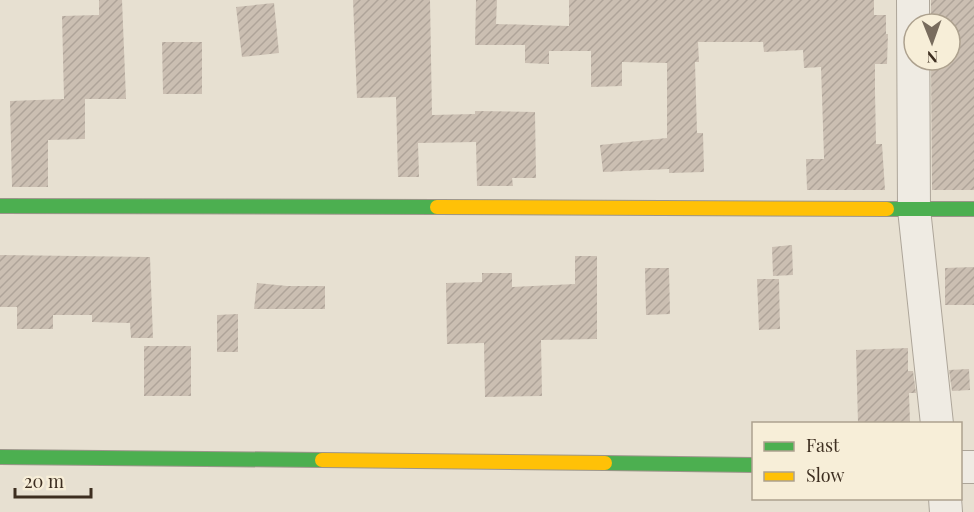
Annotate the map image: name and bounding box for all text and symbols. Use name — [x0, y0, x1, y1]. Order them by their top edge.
north arrow — [902, 12, 962, 72]
text: N — [926, 47, 938, 68]
legend — [752, 422, 962, 500]
text: Fast — [806, 433, 840, 457]
scale bar — [15, 461, 92, 499]
text: Slow — [806, 463, 844, 487]
text: 20 m — [24, 469, 64, 493]

